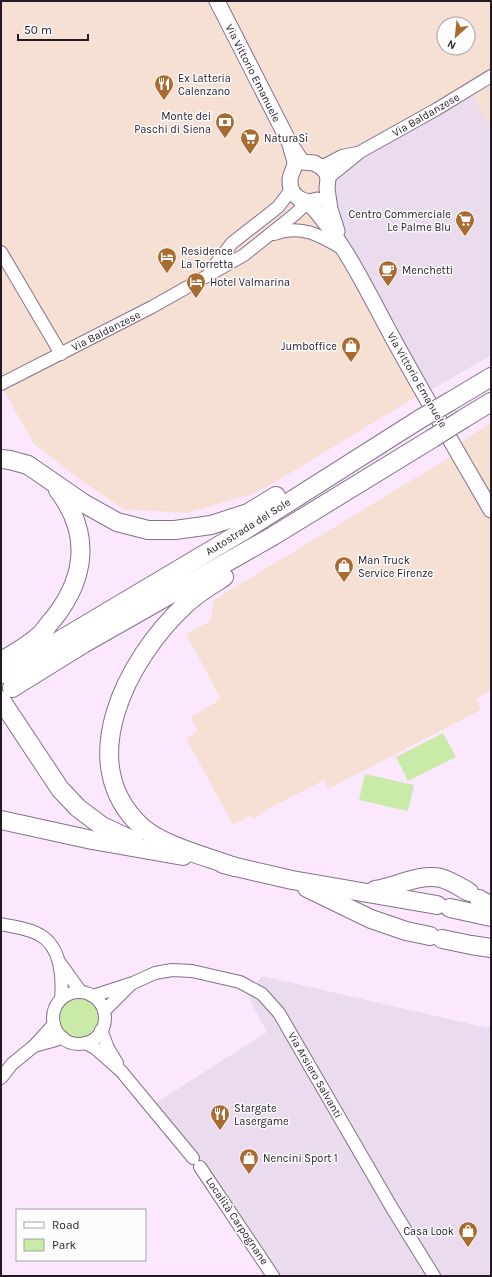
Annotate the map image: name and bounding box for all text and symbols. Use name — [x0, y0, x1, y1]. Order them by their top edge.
scale bar — [18, 16, 88, 42]
north arrow — [436, 16, 476, 56]
street label: Via Vittorio Emanuele — [223, 22, 283, 124]
text: 50 m — [24, 23, 52, 37]
text: N — [445, 37, 458, 52]
place label: Ex Latteria Calenzano — [178, 72, 231, 98]
restaurant icon: Ex Latteria Calenzano — [153, 73, 175, 101]
street label: Via Baldanzese — [390, 90, 462, 140]
place label: Monte dei Paschi di Siena — [134, 110, 211, 136]
bank icon: Monte dei Paschi di Siena — [214, 111, 236, 139]
supermarket icon: NaturaSì — [239, 127, 261, 155]
place label: NaturaSì — [264, 132, 308, 145]
place label: Centro Commerciale Le Palme Blu — [349, 208, 451, 234]
supermarket icon: Centro Commerciale Le Palme Blu — [454, 209, 476, 237]
place label: Residence La Torretta — [181, 245, 233, 271]
hotel icon: Residence La Torretta — [156, 246, 178, 274]
cafe icon: Menchetti — [377, 259, 399, 287]
place label: Menchetti — [402, 264, 453, 277]
hotel icon: Hotel Valmarina — [185, 271, 207, 299]
place label: Hotel Valmarina — [210, 276, 290, 289]
street label: Via Baldanzese — [69, 308, 143, 354]
street label: Via Vittorio Emanuele — [384, 330, 450, 430]
shop icon: Jumboffice — [340, 335, 362, 363]
place label: Jumboffice — [281, 340, 337, 353]
street label: Autostrada del Sole — [203, 495, 293, 558]
place label: Man Truck Service Firenze — [358, 554, 434, 580]
shop icon: Man Truck Service Firenze — [333, 555, 355, 583]
street label: Via Arsiero Salvanti — [285, 1030, 345, 1120]
place label: Stargate Lasergame — [234, 1102, 289, 1128]
restaurant icon: Stargate Lasergame — [209, 1103, 231, 1131]
shop icon: Nencini Sport 1 — [238, 1147, 260, 1175]
place label: Nencini Sport 1 — [263, 1152, 338, 1165]
street label: Località Carpognane — [203, 1175, 271, 1267]
legend — [16, 1209, 146, 1261]
text: Road — [52, 1218, 80, 1232]
shop icon: Casa Look — [457, 1220, 479, 1248]
place label: Casa Look — [403, 1225, 454, 1238]
text: Park — [52, 1238, 77, 1252]

